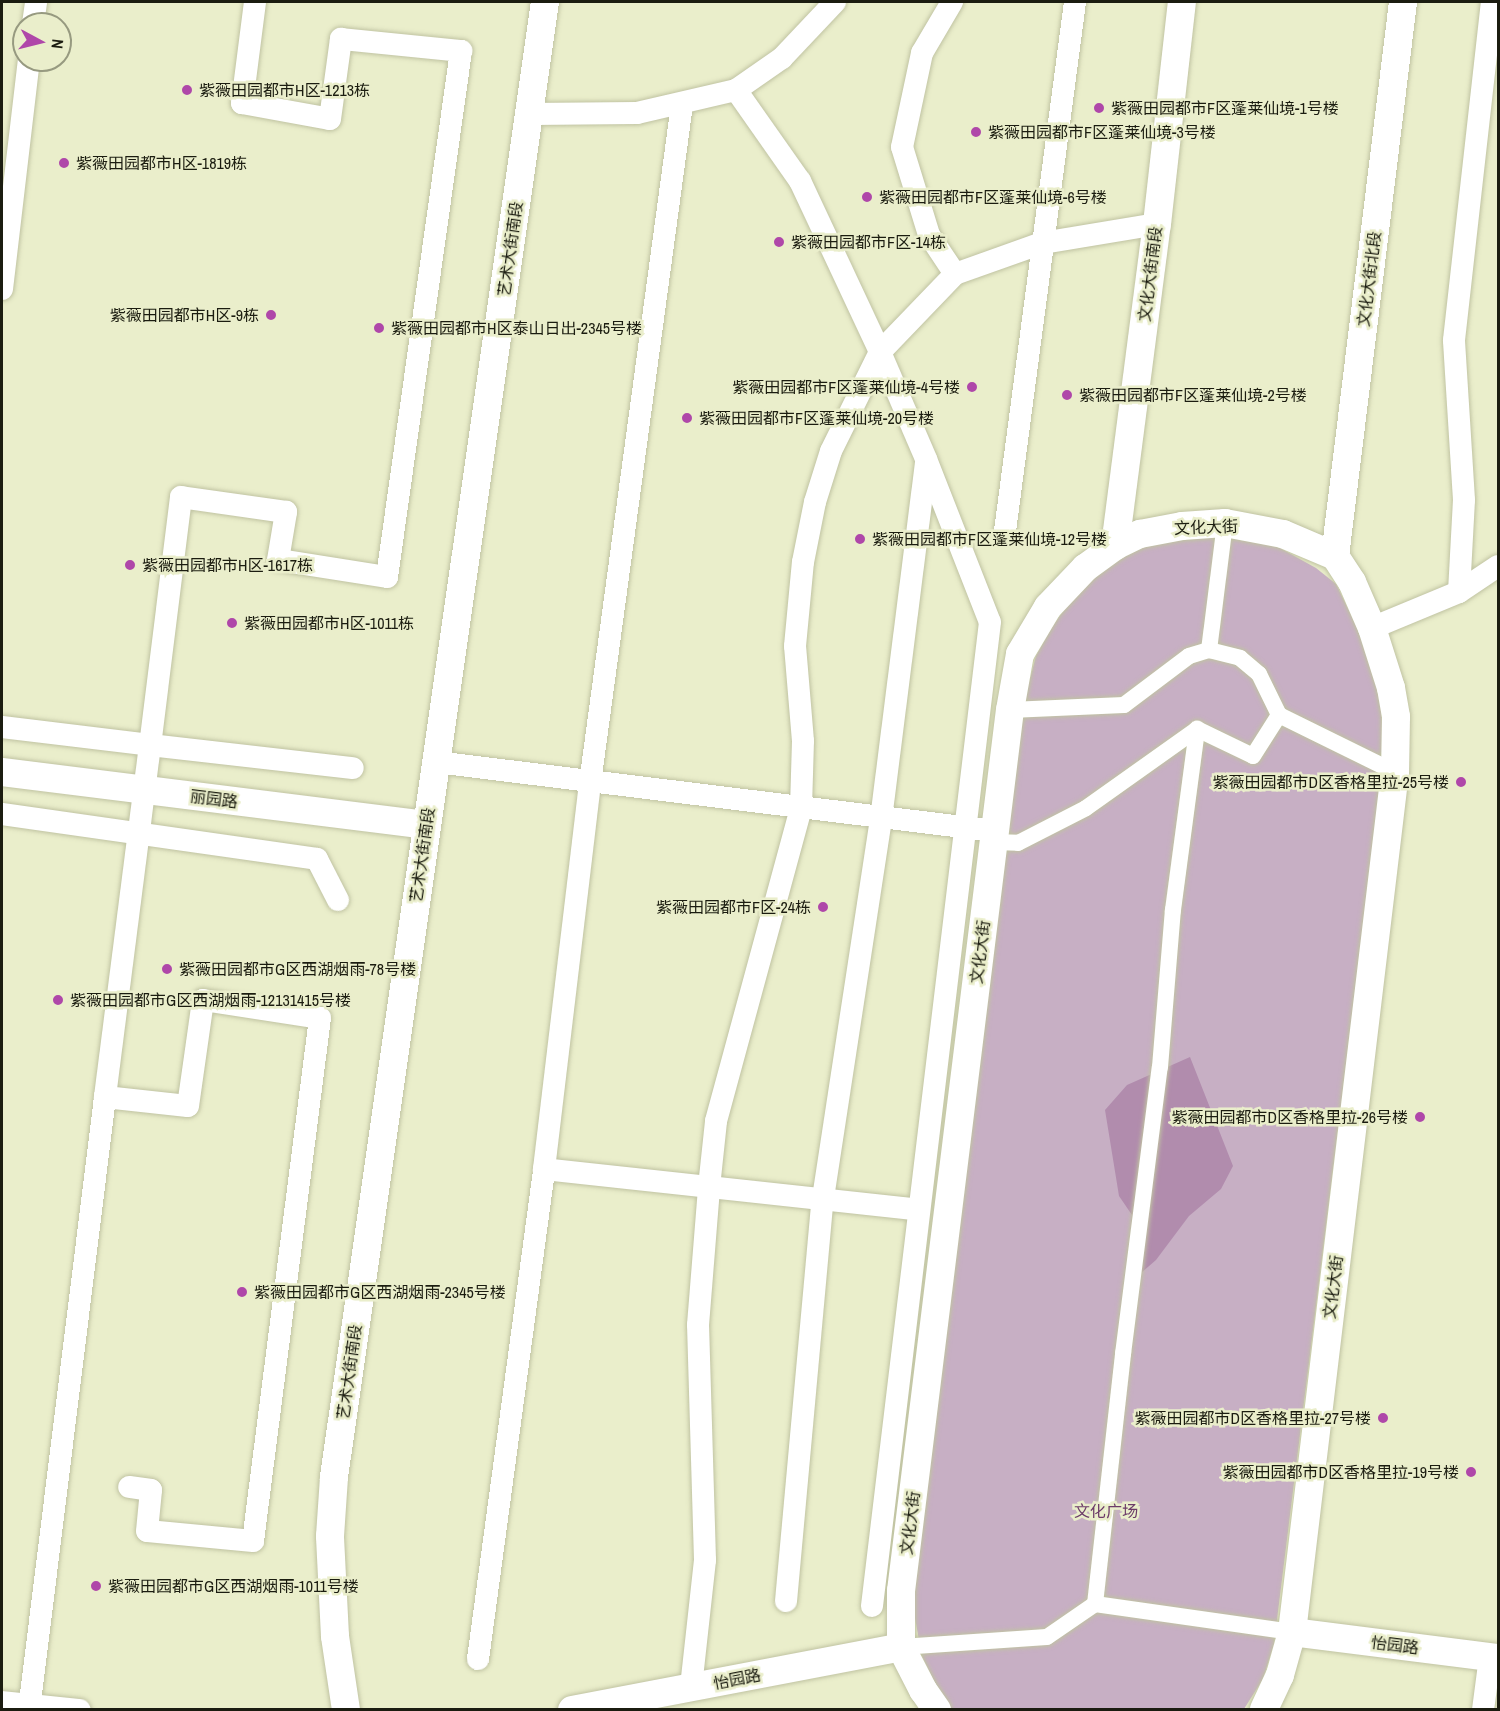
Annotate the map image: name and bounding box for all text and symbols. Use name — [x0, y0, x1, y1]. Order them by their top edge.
north arrow — [12, 12, 72, 72]
text: N — [46, 38, 69, 50]
place label: 紫薇田园都市H区-1213栋 — [199, 80, 370, 100]
marker: 紫薇田园都市H区-1213栋 — [180, 83, 194, 97]
place label: 紫薇田园都市F区蓬莱仙境-1号楼 — [1111, 98, 1339, 118]
marker: 紫薇田园都市F区蓬莱仙境-1号楼 — [1092, 101, 1106, 115]
place label: 紫薇田园都市F区蓬莱仙境-3号楼 — [988, 122, 1216, 142]
marker: 紫薇田园都市F区蓬莱仙境-3号楼 — [969, 125, 983, 139]
place label: 紫薇田园都市H区-1819栋 — [76, 153, 247, 173]
marker: 紫薇田园都市H区-1819栋 — [57, 156, 71, 170]
place label: 紫薇田园都市F区蓬莱仙境-6号楼 — [879, 187, 1107, 207]
marker: 紫薇田园都市F区蓬莱仙境-6号楼 — [860, 190, 874, 204]
street label: 艺术大街南段 — [494, 200, 526, 298]
street label: 文化大街南段 — [1135, 225, 1165, 323]
street label: 文化大街北段 — [1354, 230, 1384, 328]
place label: 紫薇田园都市F区-14栋 — [791, 232, 946, 252]
marker: 紫薇田园都市F区-14栋 — [772, 235, 786, 249]
place label: 紫薇田园都市H区-9栋 — [110, 305, 259, 325]
marker: 紫薇田园都市H区-9栋 — [264, 308, 278, 322]
place label: 紫薇田园都市H区泰山日出-2345号楼 — [391, 318, 642, 338]
marker: 紫薇田园都市H区泰山日出-2345号楼 — [372, 321, 386, 335]
place label: 紫薇田园都市F区蓬莱仙境-4号楼 — [732, 377, 960, 397]
marker: 紫薇田园都市F区蓬莱仙境-4号楼 — [965, 380, 979, 394]
place label: 紫薇田园都市F区蓬莱仙境-2号楼 — [1079, 385, 1307, 405]
marker: 紫薇田园都市F区蓬莱仙境-2号楼 — [1060, 388, 1074, 402]
place label: 紫薇田园都市F区蓬莱仙境-20号楼 — [699, 408, 934, 428]
marker: 紫薇田园都市F区蓬莱仙境-20号楼 — [680, 411, 694, 425]
street label: 文化大街 — [1174, 516, 1238, 538]
place label: 紫薇田园都市F区蓬莱仙境-12号楼 — [872, 529, 1107, 549]
marker: 紫薇田园都市F区蓬莱仙境-12号楼 — [853, 532, 867, 546]
place label: 紫薇田园都市H区-1617栋 — [142, 555, 313, 575]
marker: 紫薇田园都市H区-1617栋 — [123, 558, 137, 572]
place label: 紫薇田园都市H区-1011栋 — [244, 613, 414, 633]
marker: 紫薇田园都市H区-1011栋 — [225, 616, 239, 630]
place label: 紫薇田园都市D区香格里拉-25号楼 — [1213, 772, 1449, 792]
marker: 紫薇田园都市D区香格里拉-25号楼 — [1454, 775, 1468, 789]
street label: 丽园路 — [189, 787, 239, 811]
street label: 艺术大街南段 — [406, 806, 438, 904]
place label: 紫薇田园都市F区-24栋 — [656, 897, 811, 917]
marker: 紫薇田园都市F区-24栋 — [816, 900, 830, 914]
street label: 文化大街 — [967, 919, 993, 985]
place label: 紫薇田园都市G区西湖烟雨-78号楼 — [179, 959, 416, 979]
marker: 紫薇田园都市G区西湖烟雨-78号楼 — [160, 962, 174, 976]
place label: 紫薇田园都市G区西湖烟雨-12131415号楼 — [70, 990, 351, 1010]
marker: 紫薇田园都市G区西湖烟雨-12131415号楼 — [51, 993, 65, 1007]
place label: 紫薇田园都市D区香格里拉-26号楼 — [1172, 1107, 1408, 1127]
marker: 紫薇田园都市D区香格里拉-26号楼 — [1413, 1110, 1427, 1124]
street label: 文化大街 — [1320, 1254, 1346, 1320]
place label: 紫薇田园都市G区西湖烟雨-2345号楼 — [254, 1282, 506, 1302]
marker: 紫薇田园都市G区西湖烟雨-2345号楼 — [235, 1285, 249, 1299]
street label: 艺术大街南段 — [333, 1323, 365, 1421]
place label: 紫薇田园都市D区香格里拉-27号楼 — [1135, 1408, 1371, 1428]
marker: 紫薇田园都市D区香格里拉-27号楼 — [1376, 1411, 1390, 1425]
place label: 紫薇田园都市D区香格里拉-19号楼 — [1223, 1462, 1459, 1482]
marker: 紫薇田园都市D区香格里拉-19号楼 — [1464, 1465, 1478, 1479]
street label: 文化大街 — [897, 1490, 923, 1556]
park label: 文化广场 — [1074, 1501, 1138, 1521]
place label: 紫薇田园都市G区西湖烟雨-1011号楼 — [108, 1576, 359, 1596]
marker: 紫薇田园都市G区西湖烟雨-1011号楼 — [89, 1579, 103, 1593]
street label: 怡园路 — [1370, 1633, 1420, 1657]
street label: 怡园路 — [712, 1665, 762, 1693]

